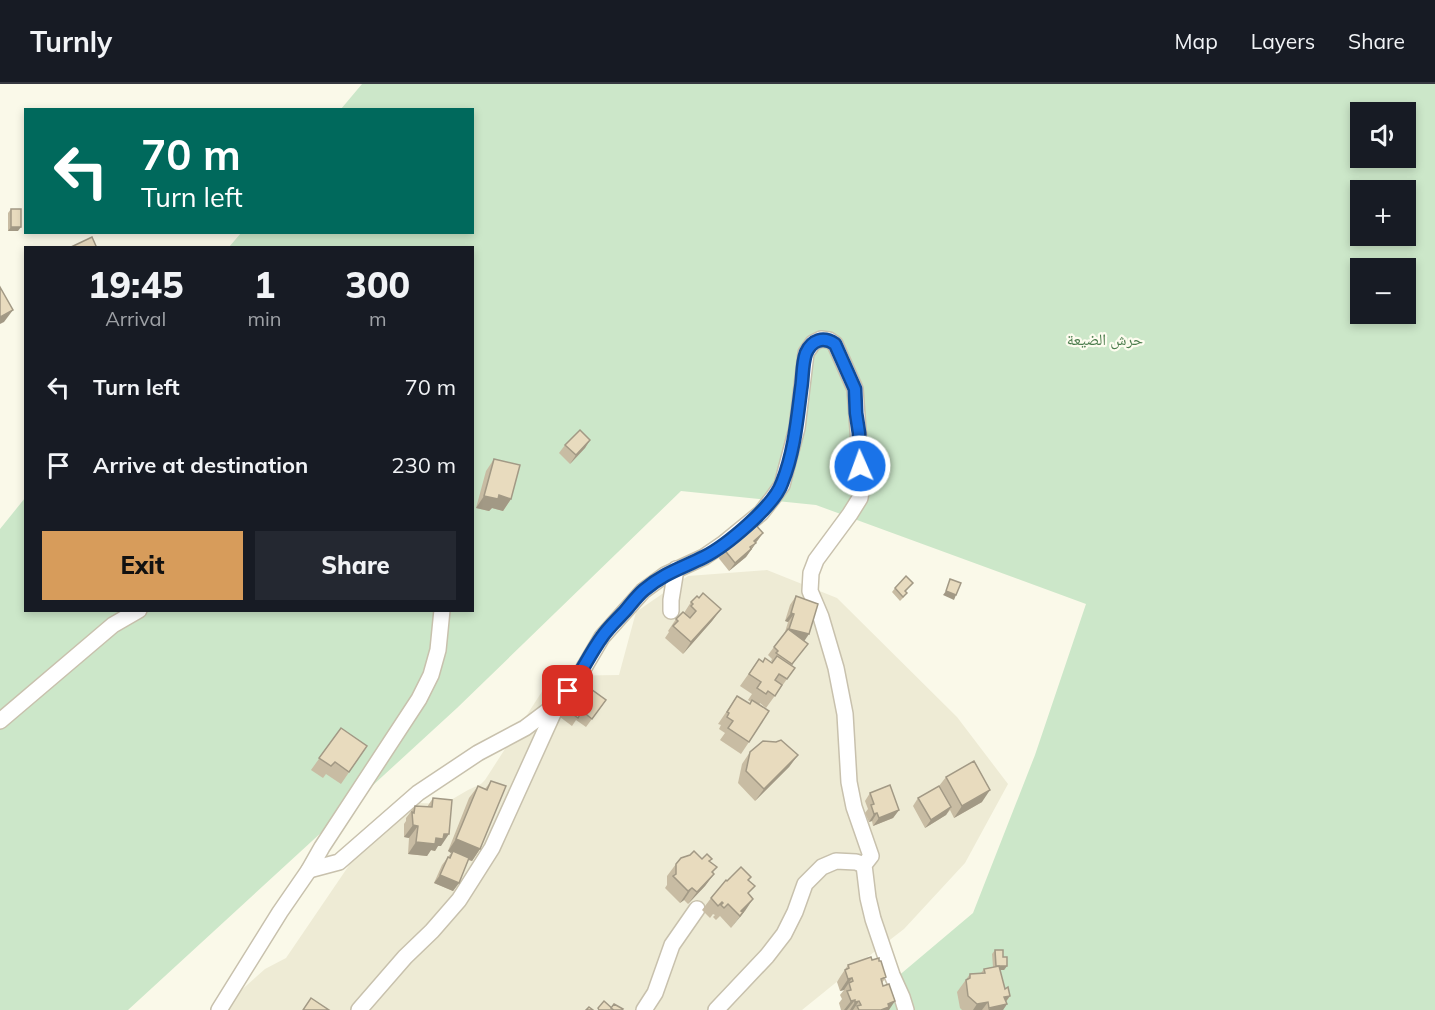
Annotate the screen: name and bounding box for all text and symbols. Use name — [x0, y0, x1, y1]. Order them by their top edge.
text: Turnly — [30, 24, 112, 59]
text: Map — [1175, 28, 1218, 54]
text: Layers — [1251, 28, 1315, 54]
text: Share — [1348, 28, 1405, 54]
map controls — [1350, 102, 1416, 324]
button: sound — [1350, 102, 1416, 168]
text: 70 m — [141, 128, 241, 181]
icon: left — [42, 132, 120, 210]
text: Turn left — [141, 180, 243, 214]
button: + — [1350, 180, 1416, 246]
button: − — [1350, 258, 1416, 324]
text: 19:45 — [88, 262, 184, 307]
text: 1 — [254, 262, 275, 307]
text: 300 — [345, 262, 410, 307]
text: Arrival — [105, 306, 166, 331]
text: min — [247, 306, 282, 331]
text: m — [369, 306, 387, 331]
park label: حرش الضيعة — [1067, 329, 1143, 350]
icon: left — [42, 371, 75, 404]
text: Turn left — [93, 373, 180, 401]
text: 70 m — [405, 373, 456, 401]
position arrow — [828, 434, 892, 498]
icon: arrive — [42, 449, 75, 482]
text: Arrive at destination — [93, 451, 308, 479]
text: 230 m — [391, 451, 456, 479]
button: Exit — [42, 531, 243, 600]
button: Share — [255, 531, 456, 600]
pin — [542, 665, 593, 716]
icon: arrive — [551, 674, 584, 707]

